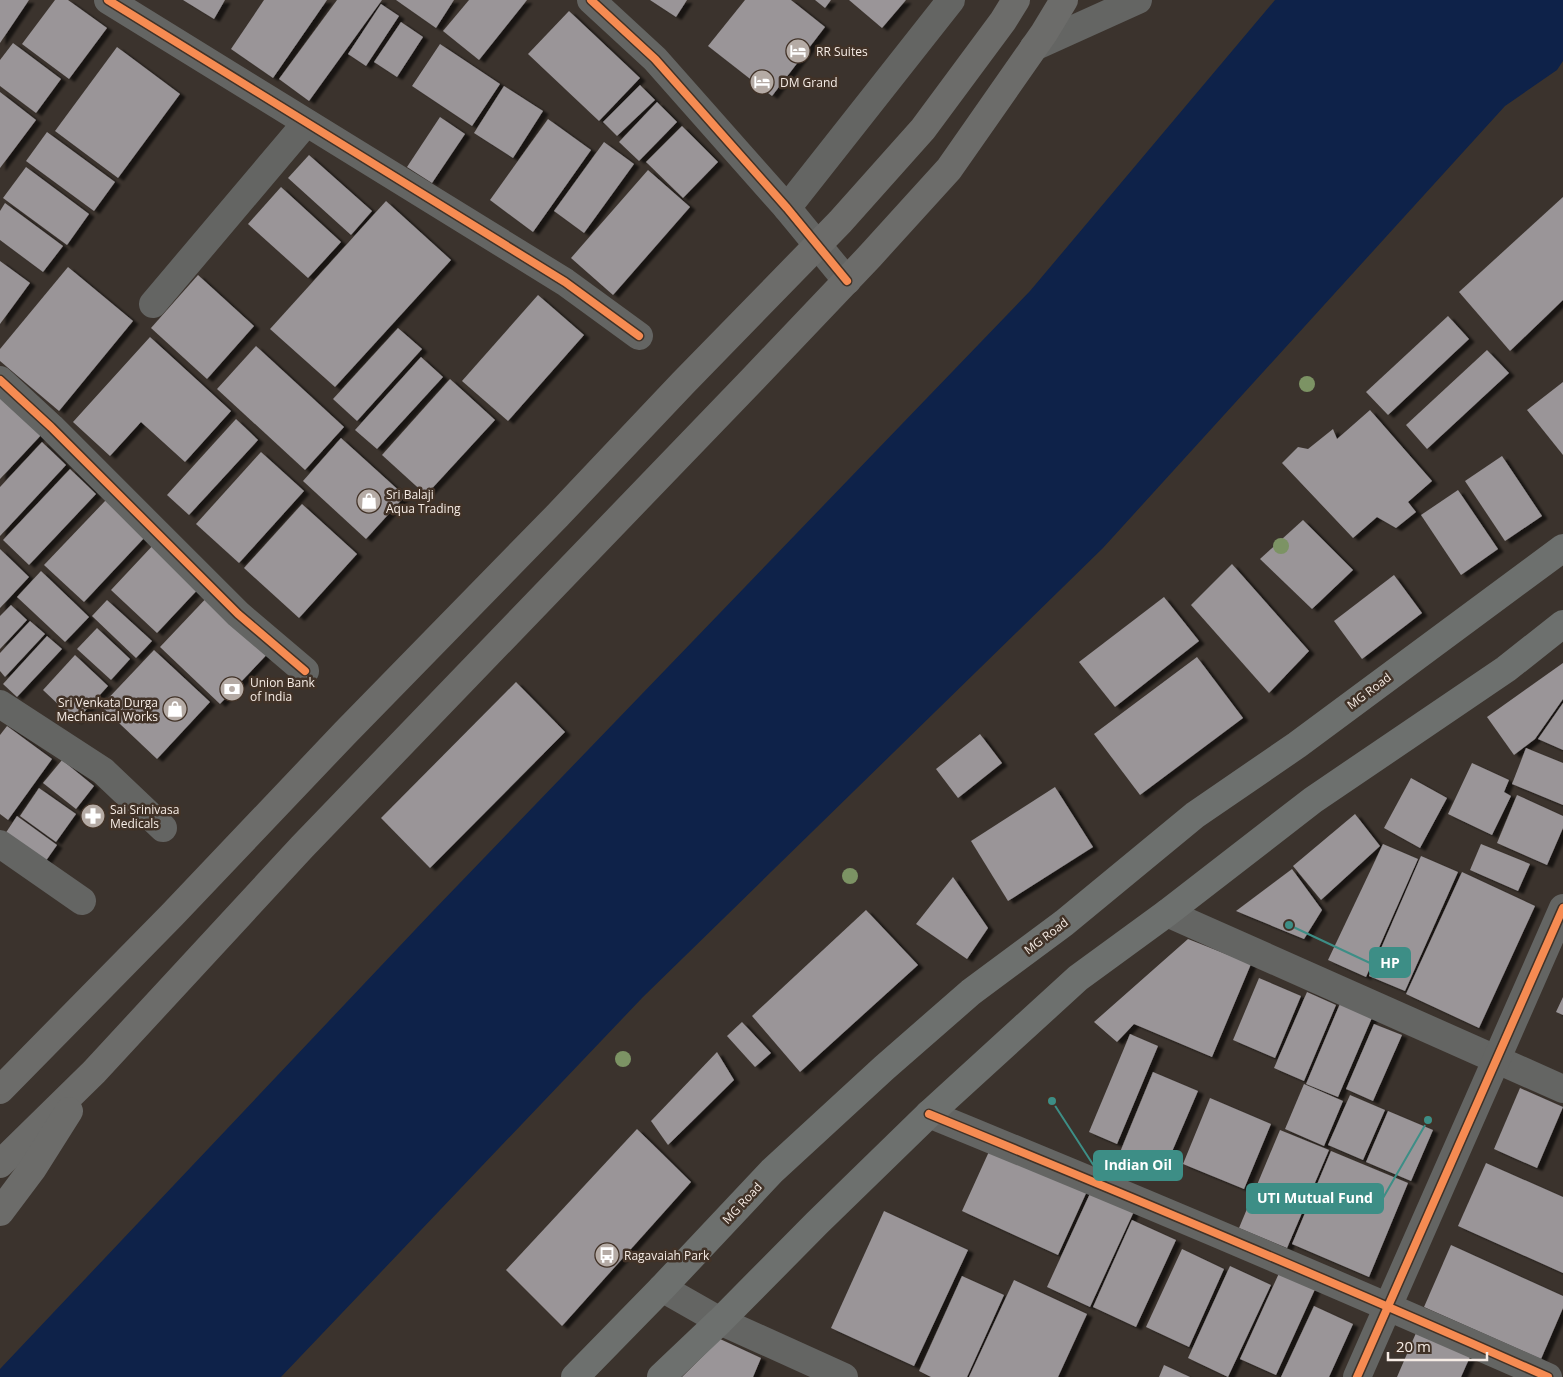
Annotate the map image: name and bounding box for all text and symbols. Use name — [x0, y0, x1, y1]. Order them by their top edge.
hotel icon: RR Suites — [785, 38, 811, 64]
place label: RR Suites — [816, 43, 868, 60]
hotel icon: DM Grand — [749, 69, 775, 95]
place label: DM Grand — [780, 74, 838, 91]
place label: Sri Balaji Aqua Trading — [386, 486, 461, 517]
shop icon: Sri Balaji Aqua Trading — [356, 488, 382, 514]
street label: MG Road — [1343, 669, 1395, 713]
place label: Union Bank of India — [250, 674, 316, 705]
bank icon: Union Bank of India — [219, 676, 245, 702]
place label: Sri Venkata Durga Mechanical Works — [57, 694, 158, 725]
shop icon: Sri Venkata Durga Mechanical Works — [162, 696, 188, 722]
place label: Sai Srinivasa Medicals — [110, 801, 179, 832]
pharmacy icon: Sai Srinivasa Medicals — [80, 803, 106, 829]
street label: MG Road — [1020, 914, 1072, 958]
callout: HP — [1370, 948, 1410, 977]
text: HP — [1380, 953, 1400, 972]
callout: Indian Oil — [1094, 1151, 1182, 1180]
text: Indian Oil — [1104, 1155, 1172, 1174]
street label: MG Road — [718, 1178, 766, 1228]
callout: UTI Mutual Fund — [1247, 1184, 1383, 1213]
text: UTI Mutual Fund — [1257, 1188, 1373, 1207]
bus stop icon: Ragavaiah Park — [594, 1242, 620, 1268]
place label: Ragavaiah Park — [624, 1247, 710, 1264]
scale bar — [1388, 1330, 1487, 1362]
text: 20 m — [1396, 1336, 1431, 1356]

